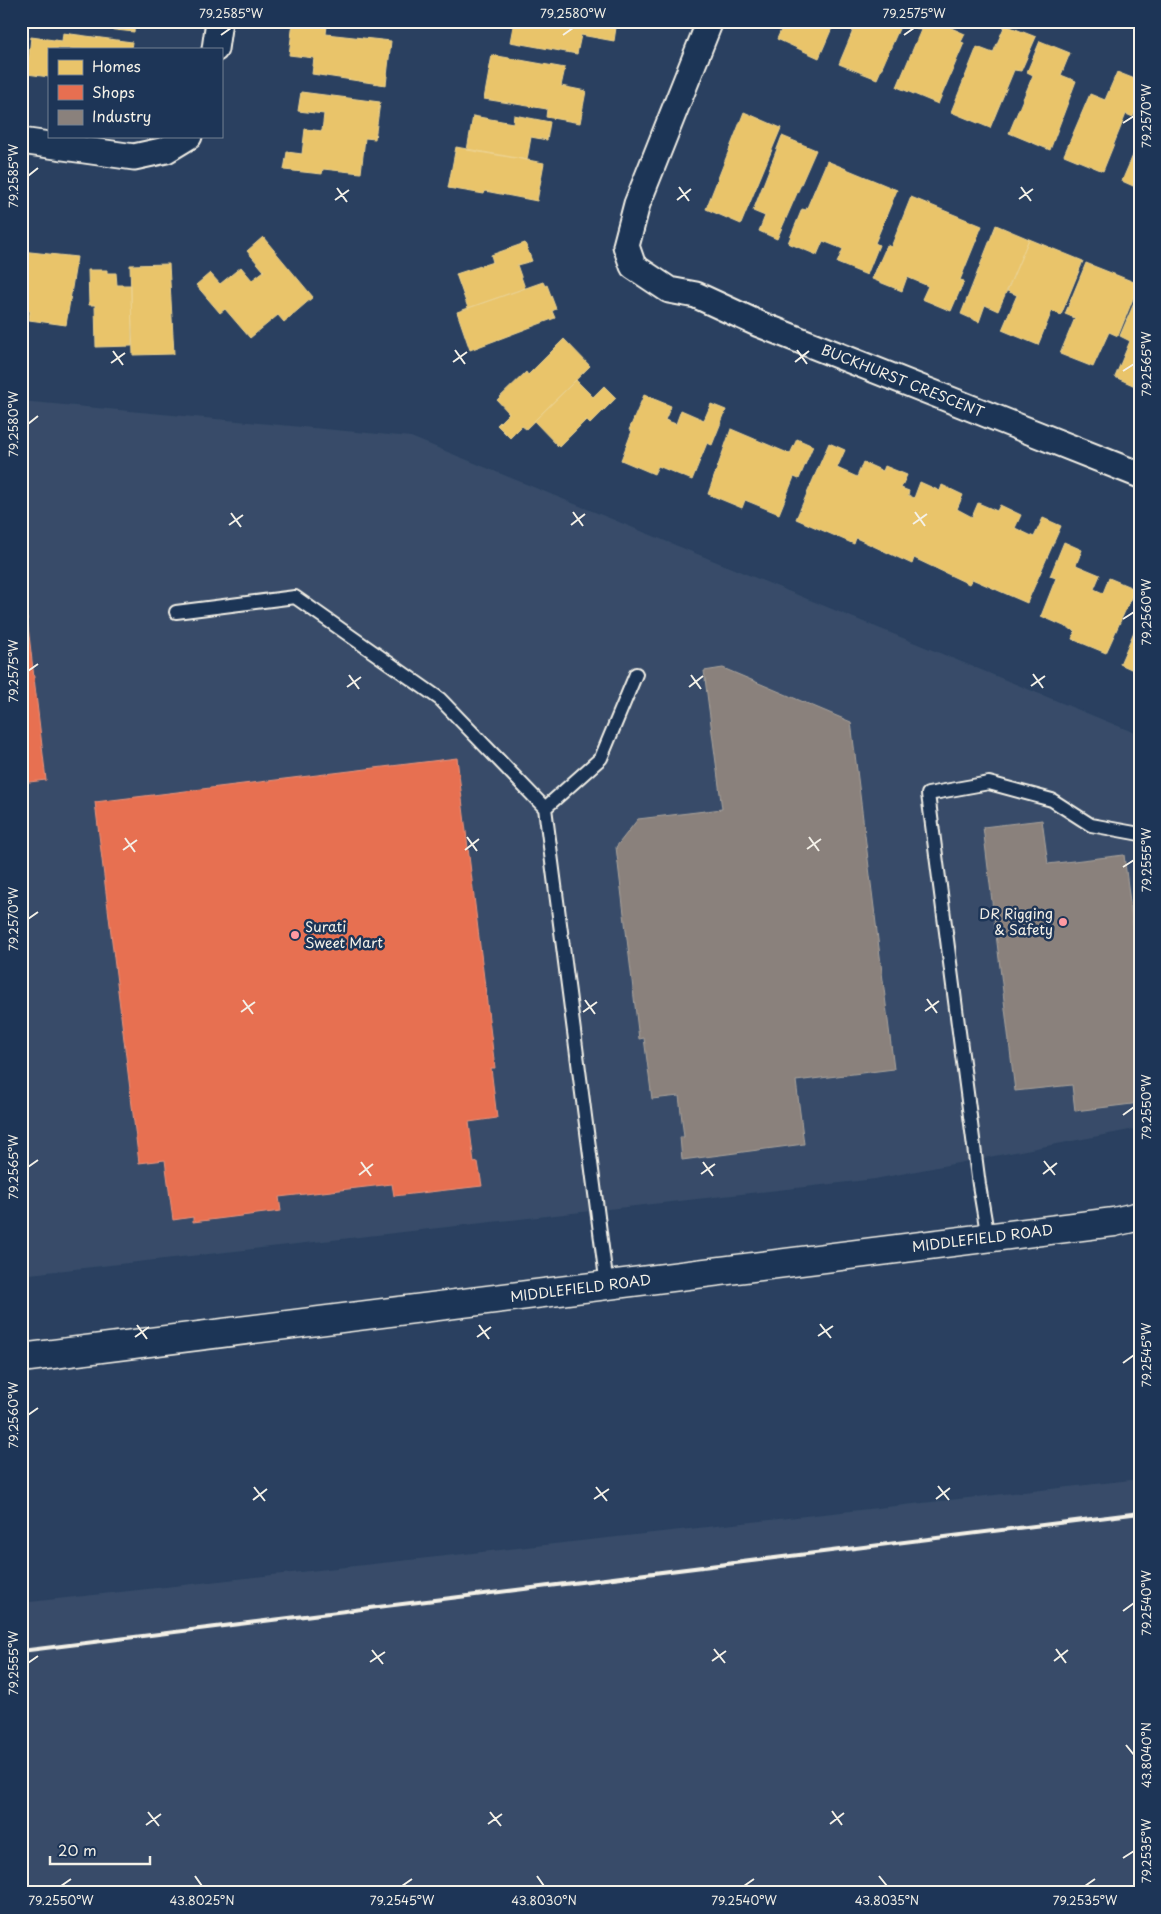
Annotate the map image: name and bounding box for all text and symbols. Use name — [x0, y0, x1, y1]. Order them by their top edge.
text: 79.2585°W — [199, 4, 264, 22]
text: 79.2580°W — [540, 4, 607, 22]
text: 79.2575°W — [882, 4, 946, 22]
legend — [48, 48, 222, 138]
text: Homes — [92, 54, 141, 77]
text: Shops — [92, 80, 135, 103]
text: 79.2570°W — [1137, 83, 1155, 148]
text: Industry — [92, 104, 151, 127]
text: 79.2585°W — [4, 143, 22, 208]
text: 79.2565°W — [1137, 331, 1155, 397]
street label: BUCKHURST CRESCENT — [818, 339, 988, 422]
text: 79.2580°W — [4, 390, 22, 457]
text: 79.2560°W — [1137, 578, 1155, 645]
text: 79.2575°W — [4, 639, 22, 703]
text: 79.2555°W — [1137, 827, 1155, 892]
text: 79.2570°W — [4, 886, 22, 951]
place label: DR Rigging & Safety — [979, 903, 1053, 940]
place label: Surati Sweet Mart — [305, 916, 383, 953]
marker: DR Rigging & Safety — [1057, 916, 1069, 928]
marker: Surati Sweet Mart — [289, 929, 301, 941]
text: 79.2550°W — [1137, 1074, 1155, 1140]
text: 79.2565°W — [4, 1134, 22, 1200]
street label: MIDDLEFIELD ROAD — [911, 1219, 1054, 1257]
street label: MIDDLEFIELD ROAD — [509, 1269, 652, 1307]
text: 79.2545°W — [1137, 1322, 1155, 1387]
text: 79.2560°W — [4, 1381, 22, 1448]
text: 79.2540°W — [1137, 1570, 1155, 1636]
text: 79.2555°W — [4, 1630, 22, 1695]
text: 43.8040°N — [1137, 1722, 1155, 1788]
text: 79.2535°W — [1137, 1818, 1155, 1883]
scale bar — [50, 1834, 150, 1866]
text: 20 m — [58, 1838, 97, 1861]
text: 79.2550°W — [28, 1891, 94, 1909]
text: 43.8025°N — [169, 1891, 235, 1909]
text: 79.2545°W — [370, 1891, 435, 1909]
text: 43.8030°N — [511, 1891, 577, 1909]
text: 79.2540°W — [711, 1891, 777, 1909]
text: 43.8035°N — [855, 1891, 919, 1909]
text: 79.2535°W — [1053, 1891, 1118, 1909]

